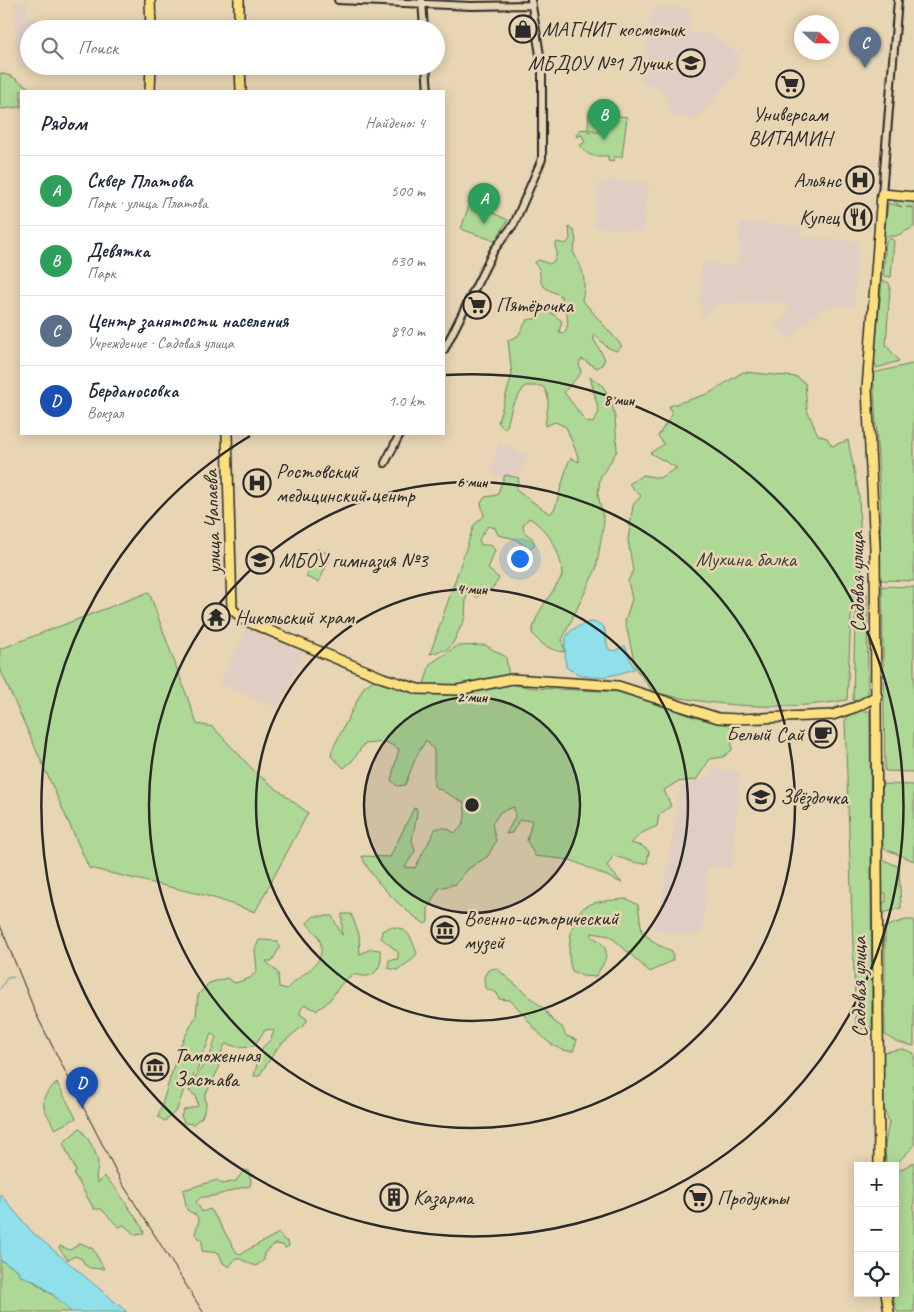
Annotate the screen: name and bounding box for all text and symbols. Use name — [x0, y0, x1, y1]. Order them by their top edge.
shop icon: МАГНИТ косметик — [508, 14, 538, 44]
north arrow — [794, 15, 839, 60]
place label: МАГНИТ косметик — [542, 16, 686, 42]
search box — [20, 20, 445, 75]
pin: C — [849, 27, 881, 68]
icon: search — [38, 34, 66, 62]
text: Поиск — [78, 36, 118, 60]
school or university icon: МБДОУ №1 Лучик — [676, 48, 706, 78]
place label: МБДОУ №1 Лучик — [528, 50, 674, 76]
supermarket icon: Универсам ВИТАМИН — [775, 69, 805, 99]
pin: B — [588, 99, 620, 140]
place label: Универсам ВИТАМИН — [748, 101, 835, 151]
text: Рядом — [40, 110, 87, 136]
text: Найдено: 4 — [365, 113, 425, 133]
hospital icon: Альянс — [845, 165, 875, 195]
place label: Альянс — [794, 167, 843, 193]
text: Сквер Платова — [87, 169, 192, 193]
text: A — [52, 181, 60, 201]
text: 500 m — [391, 181, 425, 201]
pin: A — [468, 183, 500, 224]
text: Парк · улица Платова — [87, 193, 208, 213]
restaurant icon: Купец — [843, 202, 873, 232]
place label: Купец — [799, 204, 840, 230]
text: Девятка — [87, 239, 150, 263]
text: B — [52, 251, 60, 271]
text: 630 m — [391, 251, 425, 271]
text: Парк — [87, 263, 116, 283]
supermarket icon: Пятёрочка — [462, 290, 492, 320]
place label: Пятёрочка — [496, 292, 575, 318]
text: Центр занятости населения — [87, 309, 288, 333]
text: C — [52, 321, 60, 341]
text: 890 m — [391, 321, 425, 341]
text: Учреждение · Садовая улица — [87, 333, 234, 353]
text: Берданосовка — [87, 379, 178, 403]
text: D — [51, 391, 61, 411]
text: 1.0 km — [388, 391, 425, 411]
text: 8 мин — [604, 391, 636, 410]
text: Вокзал — [87, 403, 123, 423]
place label: Ростовский медицинский центр — [276, 458, 416, 508]
street label: улица Чапаева — [197, 468, 227, 577]
hospital icon: Ростовский медицинский центр — [242, 468, 272, 498]
text: 6 мин — [457, 473, 489, 492]
street label: Садовая улица — [843, 530, 871, 633]
school or university icon: МБОУ гимназия №3 — [245, 545, 275, 575]
your location — [507, 546, 533, 572]
park label: Мухина балка — [696, 546, 798, 572]
place label: МБОУ гимназия №3 — [279, 547, 429, 574]
text: 4 мин — [457, 580, 489, 599]
temple icon: Никольский храм — [201, 602, 231, 632]
place label: Никольский храм — [235, 604, 356, 630]
text: 2 мин — [457, 688, 489, 707]
cafe icon: Белый Сай — [808, 719, 838, 749]
place label: Белый Сай — [726, 721, 805, 747]
school or university icon: Звёздочка — [746, 782, 776, 812]
place label: Звёздочка — [780, 784, 849, 811]
centre of rings — [463, 796, 481, 814]
place label: Военно-исторический музей — [464, 905, 620, 955]
museum icon: Военно-исторический музей — [430, 915, 460, 945]
street label: Садовая улица — [846, 935, 872, 1037]
place label: Таможенная Застава — [174, 1042, 261, 1092]
museum icon: Таможенная Застава — [140, 1052, 170, 1082]
pin: D — [66, 1067, 98, 1108]
map controls — [854, 1162, 899, 1297]
button: + — [854, 1162, 899, 1207]
building icon: Казарма — [379, 1182, 409, 1212]
supermarket icon: Продукты — [683, 1183, 713, 1213]
place label: Казарма — [413, 1184, 476, 1211]
place label: Продукты — [717, 1185, 790, 1211]
button: − — [854, 1207, 899, 1252]
button: locate — [854, 1252, 899, 1297]

